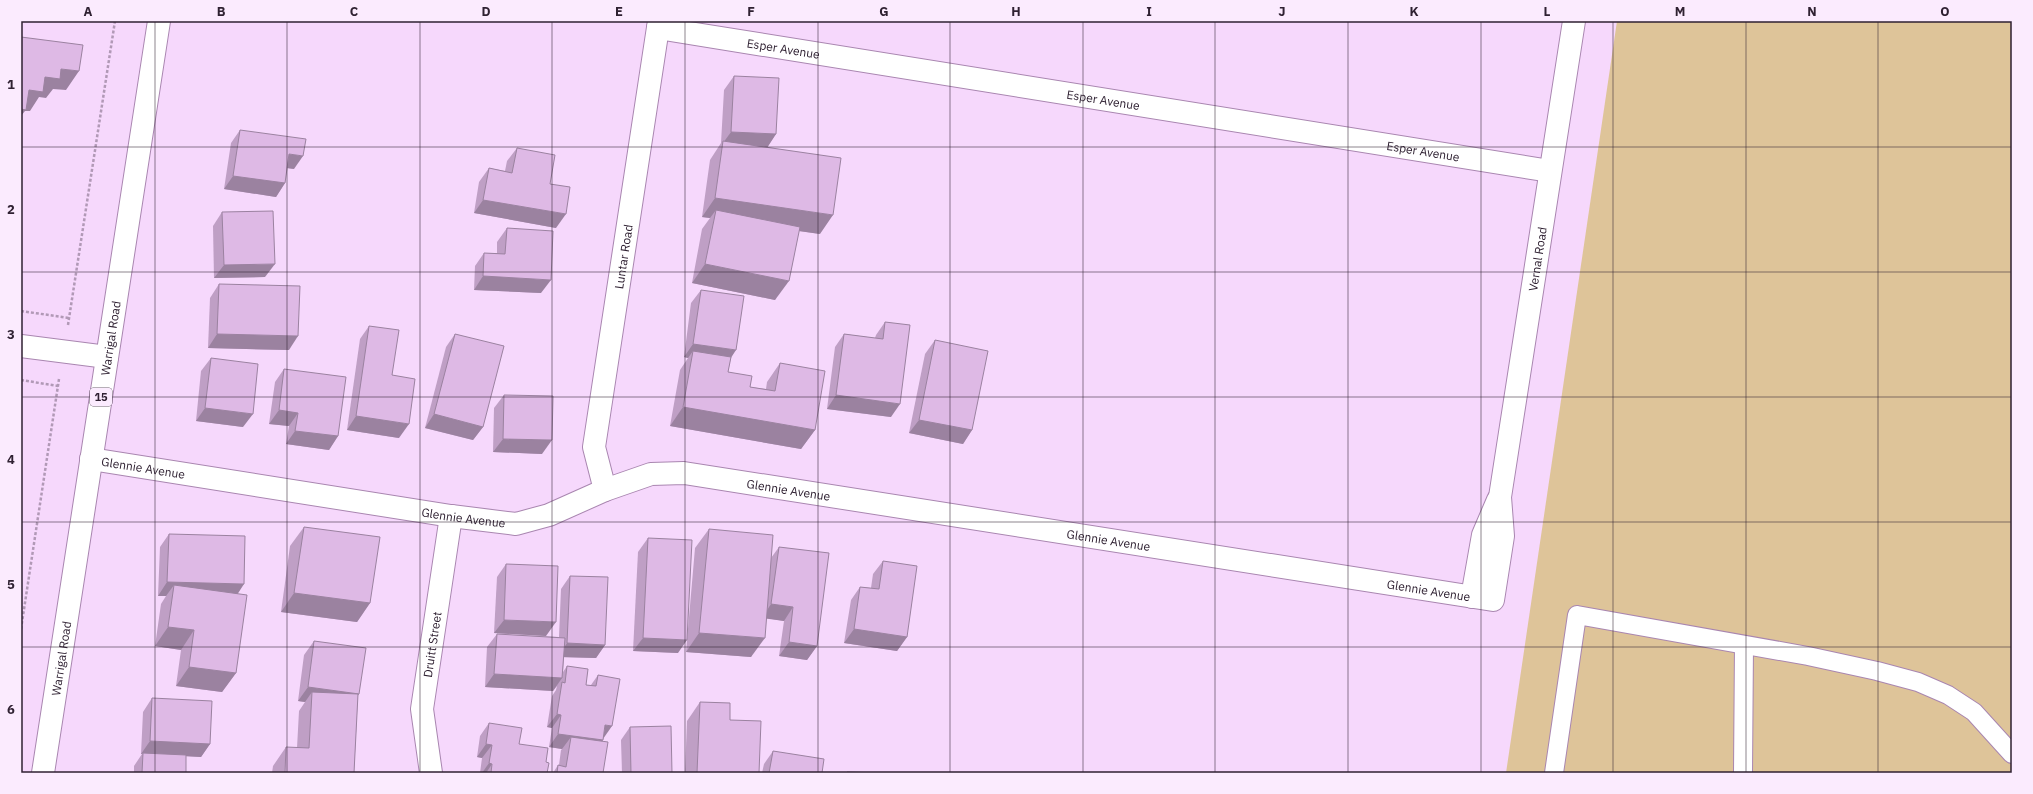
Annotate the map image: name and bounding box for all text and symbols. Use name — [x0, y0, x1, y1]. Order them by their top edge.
text: A — [84, 3, 93, 20]
text: B — [217, 3, 226, 20]
text: C — [350, 3, 359, 20]
text: D — [481, 3, 491, 20]
text: E — [615, 3, 623, 20]
text: F — [747, 3, 755, 20]
text: G — [879, 3, 889, 20]
text: H — [1011, 3, 1021, 20]
text: I — [1146, 3, 1152, 20]
text: J — [1278, 3, 1286, 20]
text: K — [1409, 3, 1419, 20]
text: L — [1544, 3, 1551, 20]
text: M — [1675, 3, 1685, 20]
text: N — [1807, 3, 1817, 20]
text: O — [1940, 3, 1950, 20]
street label: Esper Avenue — [746, 35, 821, 61]
text: 1 — [7, 76, 15, 93]
street label: Esper Avenue — [1066, 86, 1141, 113]
street label: Esper Avenue — [1386, 137, 1461, 164]
text: 2 — [7, 201, 15, 218]
street label: Luntar Road — [611, 223, 635, 290]
street label: Vernal Road — [1525, 226, 1549, 292]
street label: Warrigal Road — [97, 300, 123, 377]
text: 3 — [7, 326, 15, 343]
road number: 15 — [90, 388, 112, 406]
text: 4 — [7, 451, 15, 468]
street label: Glennie Avenue — [100, 453, 187, 481]
street label: Glennie Avenue — [746, 475, 832, 503]
street label: Glennie Avenue — [420, 504, 507, 530]
street label: Glennie Avenue — [1066, 526, 1152, 554]
text: 5 — [7, 576, 15, 593]
street label: Glennie Avenue — [1386, 576, 1472, 604]
street label: Druitt Street — [419, 610, 444, 678]
street label: Warrigal Road — [48, 620, 74, 697]
text: 6 — [7, 701, 15, 718]

